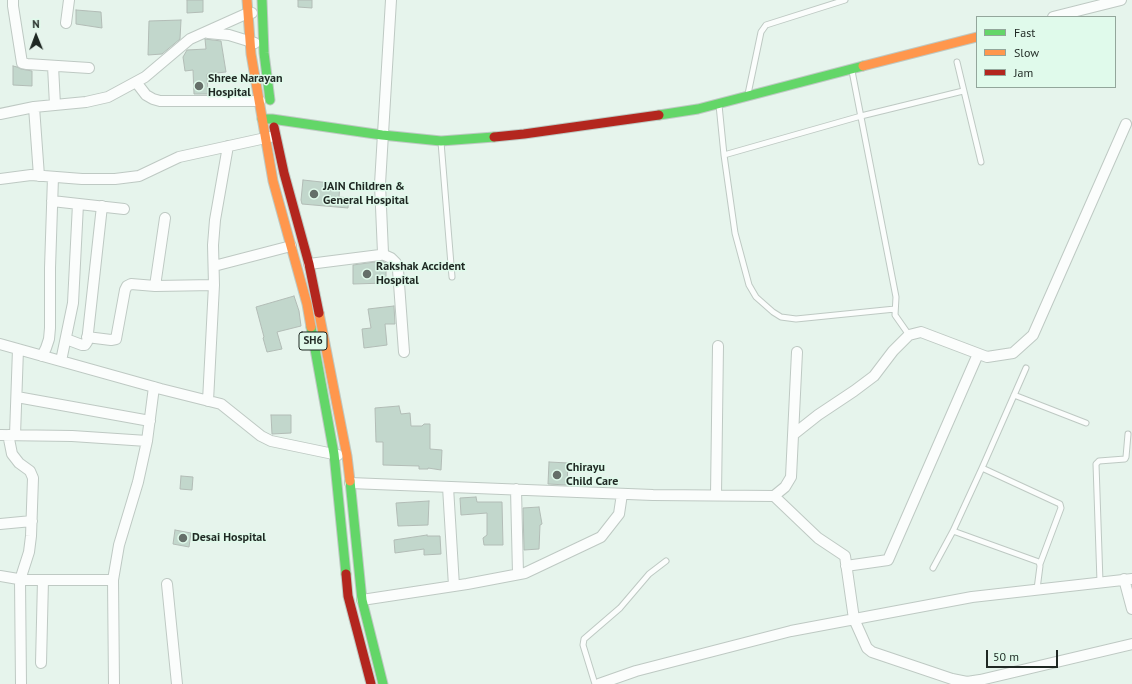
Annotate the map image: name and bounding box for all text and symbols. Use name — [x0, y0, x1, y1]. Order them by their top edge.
north arrow — [16, 16, 56, 56]
legend — [976, 16, 1116, 88]
text: N — [32, 17, 40, 31]
text: Fast — [1014, 25, 1035, 40]
text: Slow — [1014, 45, 1039, 60]
text: Jam — [1014, 65, 1033, 80]
place label: Shree Narayan Hospital — [208, 72, 283, 100]
marker: Shree Narayan Hospital — [193, 80, 205, 92]
place label: JAIN Children & General Hospital — [323, 180, 408, 208]
marker: JAIN Children & General Hospital — [308, 188, 320, 200]
place label: Rakshak Accident Hospital — [376, 260, 465, 288]
marker: Rakshak Accident Hospital — [361, 268, 373, 280]
road number: SH6 — [299, 332, 327, 350]
place label: Chirayu Child Care — [566, 461, 618, 489]
marker: Chirayu Child Care — [551, 469, 563, 481]
place label: Desai Hospital — [192, 531, 266, 545]
marker: Desai Hospital — [177, 532, 189, 544]
scale bar — [988, 642, 1060, 668]
text: 50 m — [993, 649, 1019, 664]

